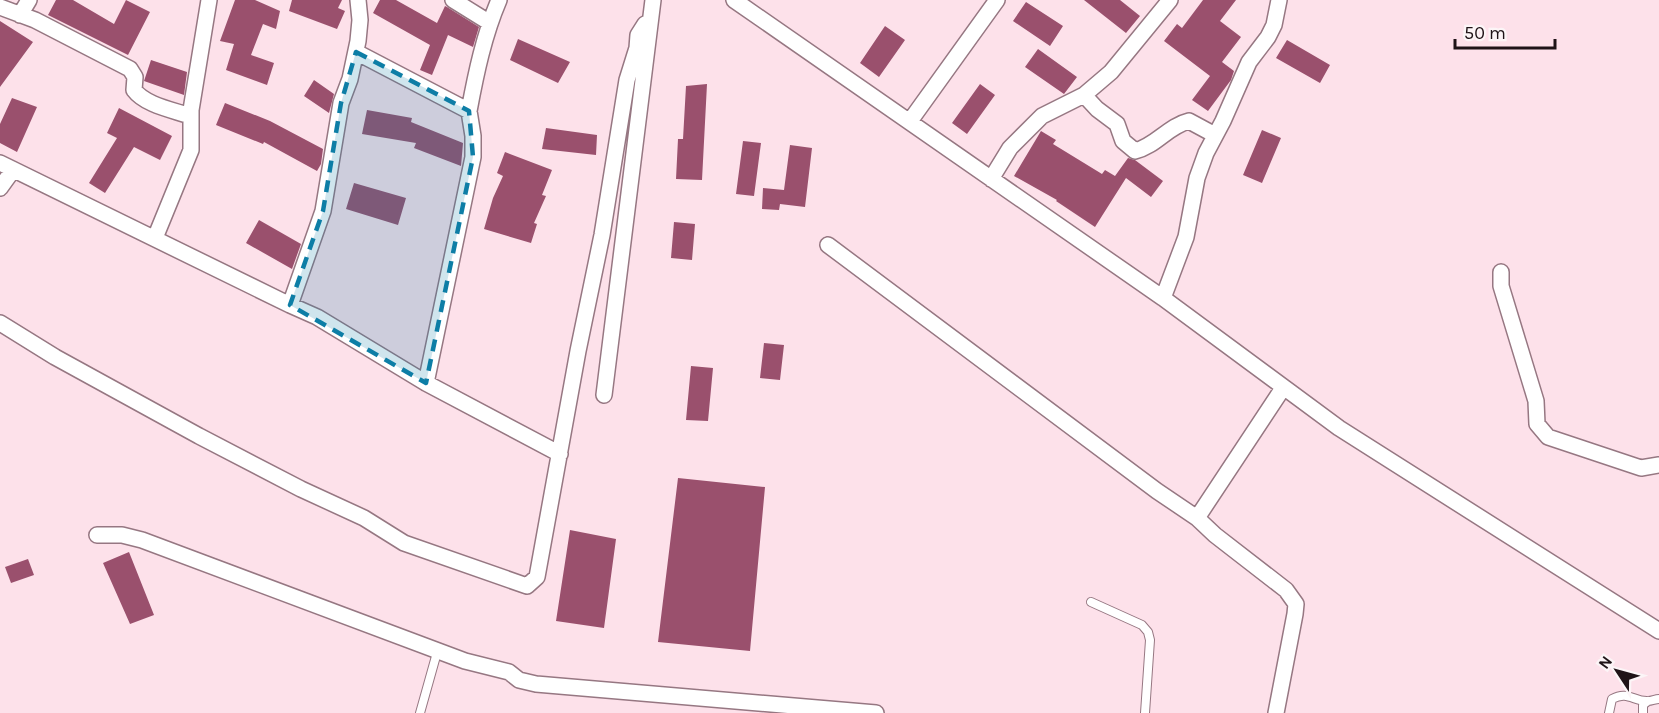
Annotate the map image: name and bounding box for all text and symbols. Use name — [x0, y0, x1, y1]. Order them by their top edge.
scale bar — [1455, 12, 1556, 50]
text: 50 m — [1464, 22, 1506, 44]
north arrow — [1587, 641, 1647, 701]
text: N — [1594, 652, 1616, 673]

